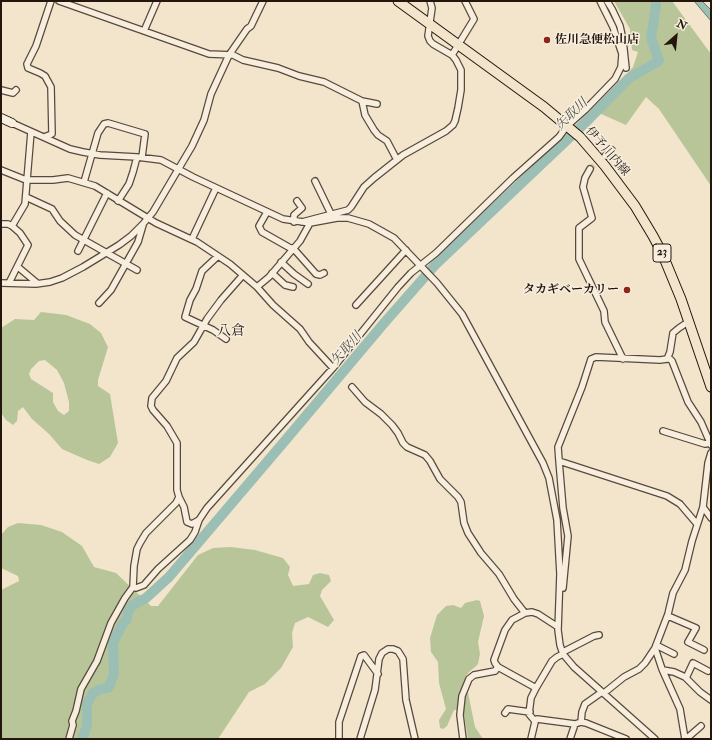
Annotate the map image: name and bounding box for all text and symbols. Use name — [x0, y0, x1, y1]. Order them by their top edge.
north arrow — [656, 16, 696, 56]
text: N — [674, 17, 689, 33]
place label: 佐川急便松山店 — [555, 33, 639, 47]
marker: 佐川急便松山店 — [542, 35, 552, 45]
water label: 矢取川 — [553, 96, 591, 134]
street label: 伊予川内線 — [582, 125, 632, 179]
road number: 23 — [653, 244, 671, 262]
place label: タカギベーカリー — [523, 283, 619, 297]
marker: タカギベーカリー — [622, 285, 632, 295]
district label: 八倉 — [217, 324, 245, 340]
water label: 矢取川 — [328, 329, 366, 369]

